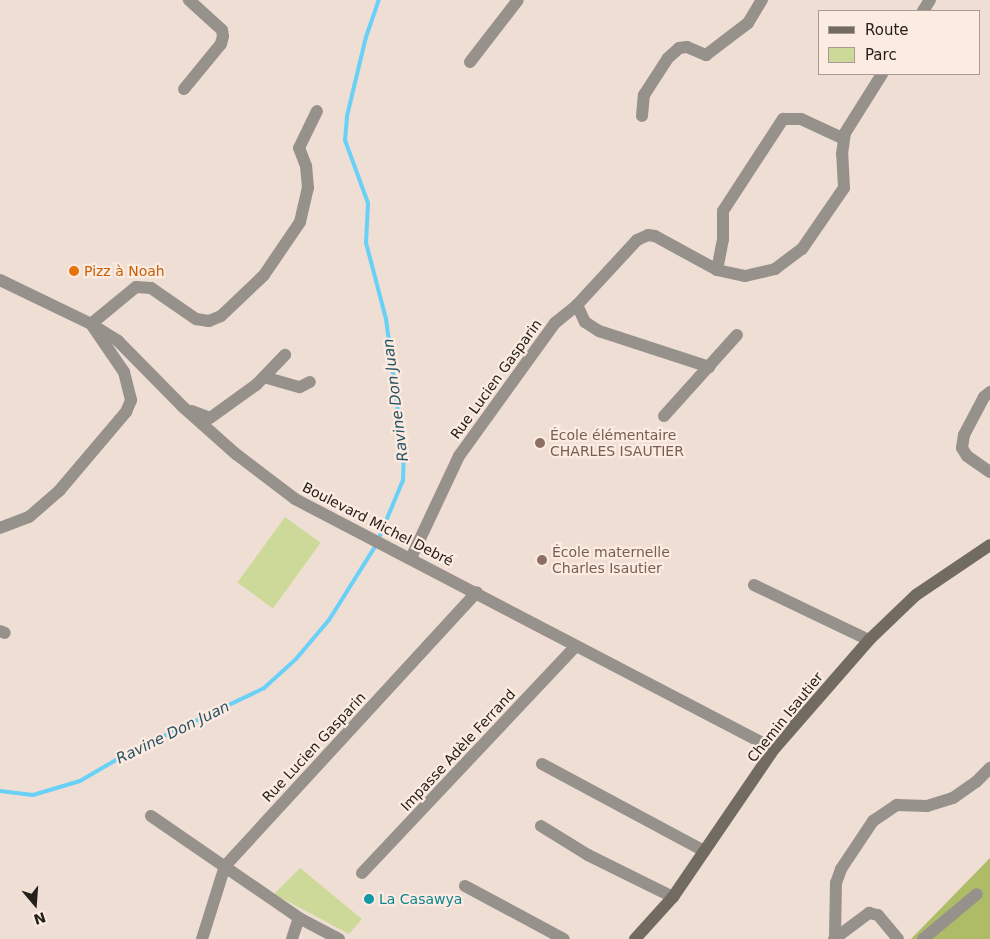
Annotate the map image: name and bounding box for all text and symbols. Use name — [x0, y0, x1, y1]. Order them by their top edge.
legend — [818, 10, 980, 75]
text: Route — [865, 21, 909, 39]
text: Parc — [865, 46, 897, 64]
place label: Pizz à Noah — [84, 263, 165, 279]
marker: Pizz à Noah — [68, 265, 80, 277]
street label: Rue Lucien Gasparin — [447, 316, 545, 442]
water label: Ravine Don Juan — [380, 337, 412, 463]
place label: École élémentaire CHARLES ISAUTIER — [550, 427, 684, 460]
marker: École élémentaire CHARLES ISAUTIER — [534, 437, 546, 449]
street label: Boulevard Michel Debré — [300, 479, 456, 569]
place label: École maternelle Charles Isautier — [552, 544, 670, 576]
marker: École maternelle Charles Isautier — [536, 554, 548, 566]
street label: Chemin Isautier — [744, 669, 826, 765]
street label: Impasse Adèle Ferrand — [397, 686, 519, 814]
street label: Rue Lucien Gasparin — [259, 689, 369, 805]
water label: Ravine Don Juan — [113, 698, 233, 768]
north arrow — [10, 879, 60, 929]
place label: La Casawya — [379, 891, 462, 907]
marker: La Casawya — [363, 893, 375, 905]
text: N — [32, 909, 48, 928]

